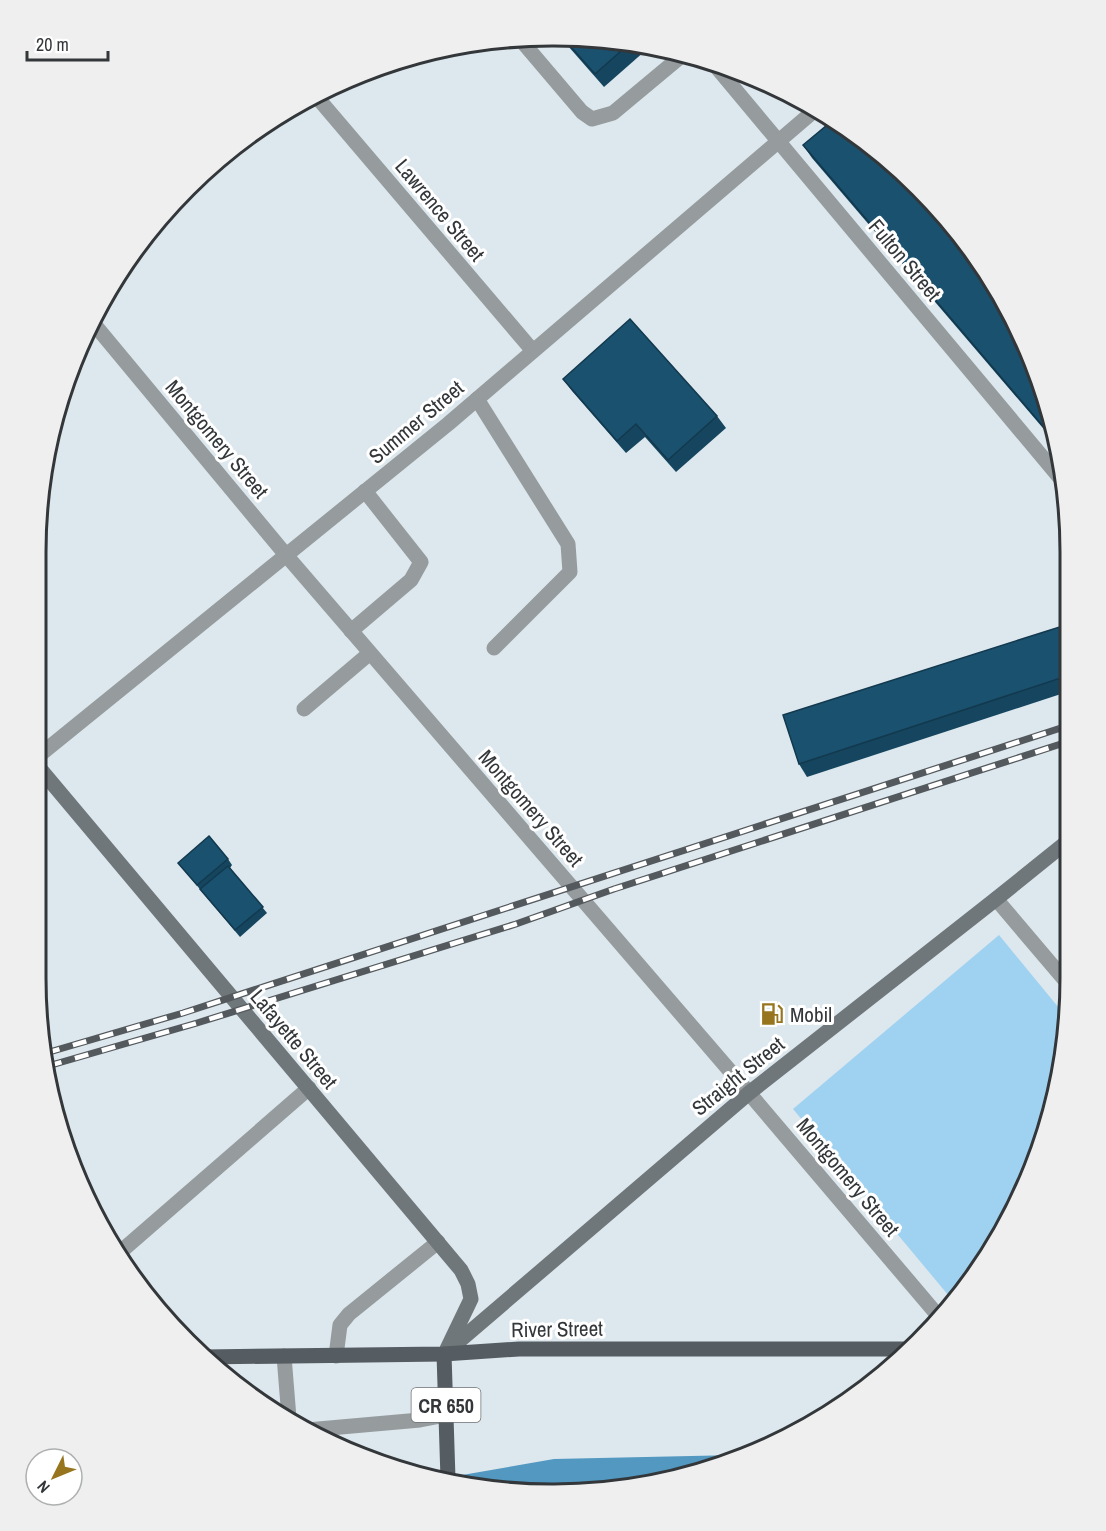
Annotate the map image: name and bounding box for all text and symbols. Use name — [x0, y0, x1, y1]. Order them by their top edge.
scale bar — [27, 24, 108, 62]
text: 20 m — [36, 32, 69, 57]
street label: Lawrence Street — [389, 153, 492, 268]
street label: Fulton Street — [862, 213, 948, 307]
street label: Montgomery Street — [159, 374, 275, 505]
street label: Summer Street — [362, 374, 470, 470]
street label: Montgomery Street — [472, 743, 590, 873]
street label: Lafayette Street — [244, 983, 344, 1095]
place label: Mobil — [790, 1000, 832, 1029]
fuel station icon: Mobil — [759, 1001, 785, 1027]
street label: Straight Street — [686, 1030, 790, 1122]
street label: Montgomery Street — [790, 1112, 906, 1243]
street label: River Street — [511, 1314, 603, 1344]
road number: CR 650 — [412, 1388, 480, 1422]
north arrow — [24, 1447, 84, 1507]
text: N — [32, 1476, 54, 1498]

